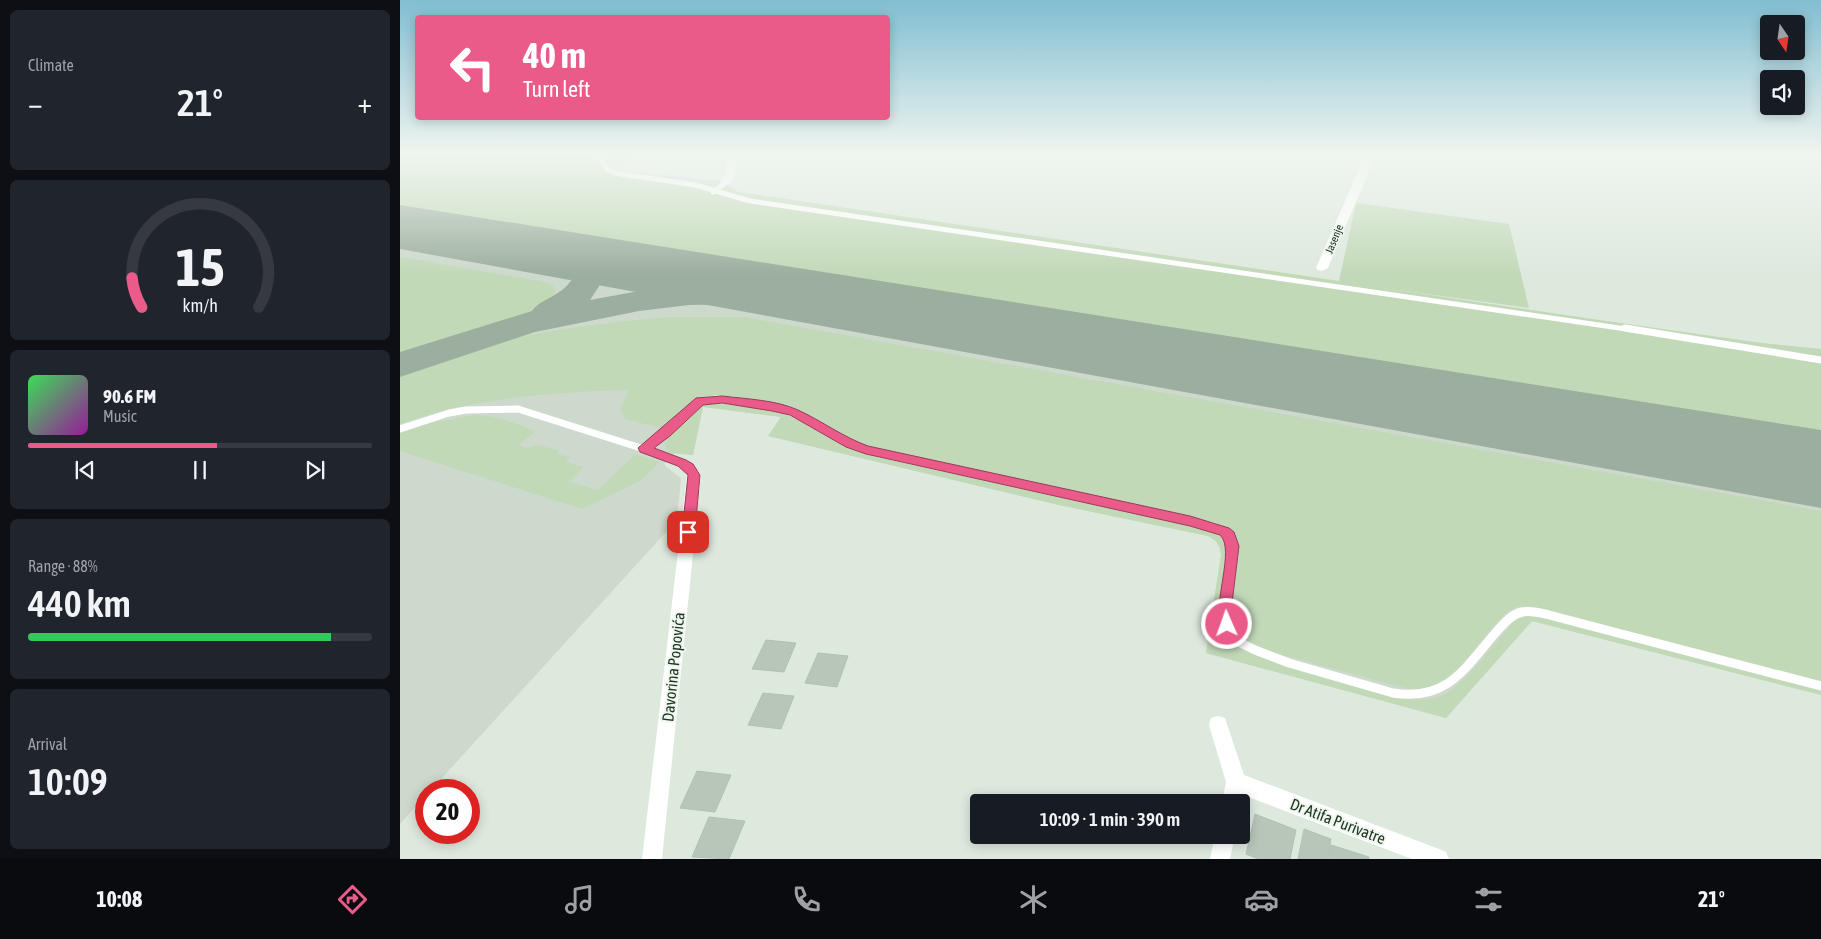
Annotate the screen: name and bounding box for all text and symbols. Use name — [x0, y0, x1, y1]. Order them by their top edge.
north arrow — [1760, 15, 1805, 60]
map controls — [1760, 15, 1805, 115]
icon: left — [440, 35, 505, 100]
text: 40 m — [523, 35, 586, 75]
text: Climate — [28, 56, 74, 74]
button: sound — [1760, 70, 1805, 115]
text: Turn left — [523, 76, 590, 102]
text: 21° — [177, 81, 223, 124]
text: − — [28, 87, 43, 119]
text: + — [357, 87, 372, 119]
street label: Jasenje — [1323, 223, 1345, 255]
text: 15 — [176, 237, 224, 297]
text: km/h — [182, 295, 218, 316]
text: 90.6 FM — [103, 385, 156, 407]
text: Music — [103, 407, 137, 425]
icon: previous — [71, 456, 99, 484]
icon: pause — [186, 456, 214, 484]
icon: next — [301, 456, 329, 484]
pin — [667, 511, 709, 553]
icon: arrive — [674, 518, 702, 546]
text: Range · 88% — [28, 557, 98, 575]
text: 440 km — [28, 582, 131, 625]
position arrow — [1200, 597, 1252, 649]
street label: Davorina Popovića — [658, 611, 689, 723]
text: Arrival — [28, 735, 67, 753]
text: 10:09 — [28, 760, 108, 803]
speed limit sign: 20 — [415, 779, 480, 844]
street label: Dr Atifa Purivatre — [1288, 795, 1388, 847]
text: 10:09 · 1 min · 390 m — [1040, 808, 1180, 830]
icon: directions — [335, 882, 370, 917]
icon: music — [562, 882, 597, 917]
icon: phone — [789, 882, 824, 917]
icon: climate — [1016, 882, 1051, 917]
icon: car — [1244, 882, 1279, 917]
icon: filters — [1471, 882, 1506, 917]
text: 10:08 — [96, 886, 142, 912]
text: 21° — [1698, 886, 1725, 912]

